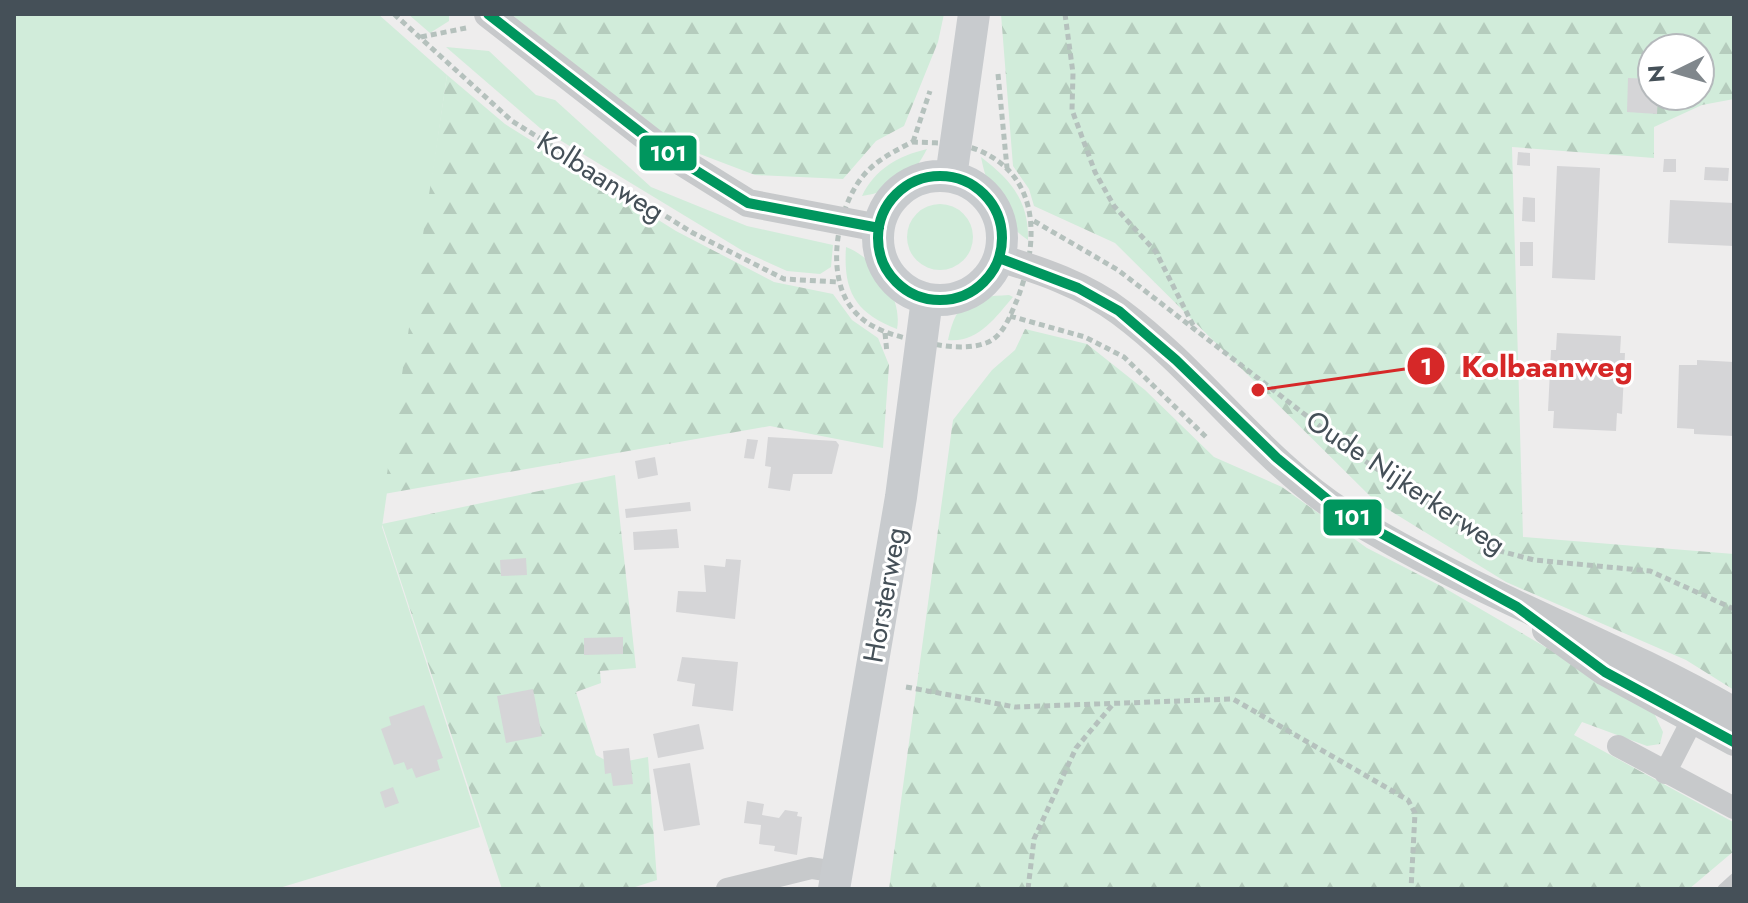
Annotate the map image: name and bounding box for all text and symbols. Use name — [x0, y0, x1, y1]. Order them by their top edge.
north arrow — [1636, 32, 1716, 112]
text: N — [1639, 64, 1673, 84]
street label: Kolbaanweg — [529, 121, 672, 232]
line badge: 101 — [638, 134, 698, 172]
text: 101 — [650, 137, 686, 169]
callout: Kolbaanweg — [1406, 339, 1649, 393]
text: Kolbaanweg — [1461, 345, 1633, 388]
text: 1 — [1420, 349, 1432, 384]
street label: Oude Nijkerkerweg — [1298, 400, 1514, 565]
line badge: 101 — [1322, 498, 1383, 537]
text: 101 — [1334, 501, 1370, 533]
street label: Horsterweg — [852, 524, 917, 666]

